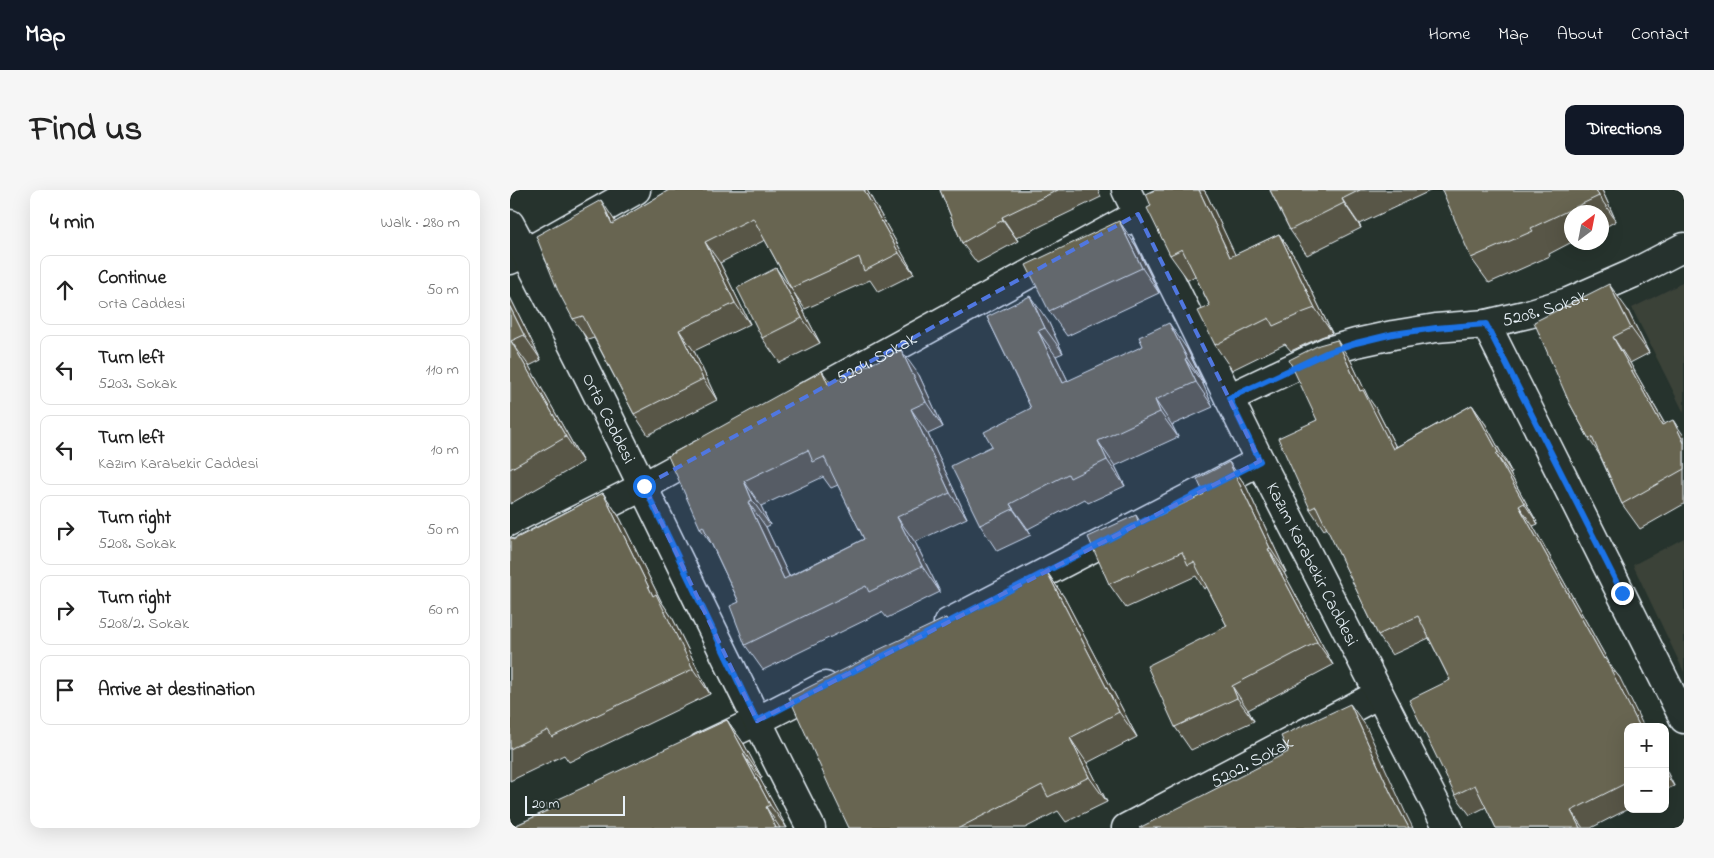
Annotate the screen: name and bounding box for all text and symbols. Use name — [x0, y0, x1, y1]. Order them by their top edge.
text: Map — [25, 18, 66, 53]
text: Home — [1429, 22, 1470, 48]
text: Map — [1498, 22, 1529, 48]
text: About — [1557, 22, 1603, 48]
text: Contact — [1631, 22, 1689, 48]
text: Find us — [30, 105, 142, 156]
button: Directions — [1565, 105, 1684, 155]
north arrow — [1564, 205, 1609, 250]
text: 4 min — [50, 208, 94, 238]
text: Walk · 280 m — [381, 211, 460, 235]
text: Continue — [98, 265, 166, 292]
icon: ahead — [51, 276, 79, 304]
text: 50 m — [427, 278, 459, 302]
street label: 5208. Sokak — [1500, 284, 1592, 335]
text: Orta Caddesi — [98, 292, 185, 316]
street label: 5204. Sokak — [832, 327, 922, 392]
text: Turn left — [98, 345, 165, 372]
icon: left — [51, 356, 79, 384]
text: 110 m — [425, 358, 459, 382]
street label: Orta Caddesi — [574, 369, 641, 469]
text: 5203. Sokak — [98, 372, 177, 396]
text: Turn left — [98, 425, 165, 452]
icon: left — [51, 436, 79, 464]
text: 10 m — [431, 438, 459, 462]
text: Kazım Karabekir Caddesi — [98, 452, 258, 476]
route start — [633, 475, 656, 498]
street label: Kazım Karabekir Caddesi — [1258, 479, 1364, 651]
text: Turn right — [98, 505, 171, 532]
icon: right — [51, 516, 79, 544]
text: 50 m — [427, 518, 459, 542]
text: 5208. Sokak — [98, 532, 176, 556]
route end — [1611, 582, 1634, 605]
text: Turn right — [98, 585, 171, 612]
icon: right — [51, 596, 79, 624]
text: 60 m — [429, 598, 459, 622]
text: 5208/2. Sokak — [98, 612, 189, 636]
icon: arrive — [51, 676, 79, 704]
text: Arrive at destination — [98, 677, 255, 704]
map controls — [1624, 723, 1669, 813]
button: + — [1624, 723, 1669, 768]
street label: 5202. Sokak — [1207, 731, 1298, 796]
button: − — [1624, 768, 1669, 813]
scale bar — [525, 793, 625, 816]
text: 20 m — [532, 794, 559, 815]

